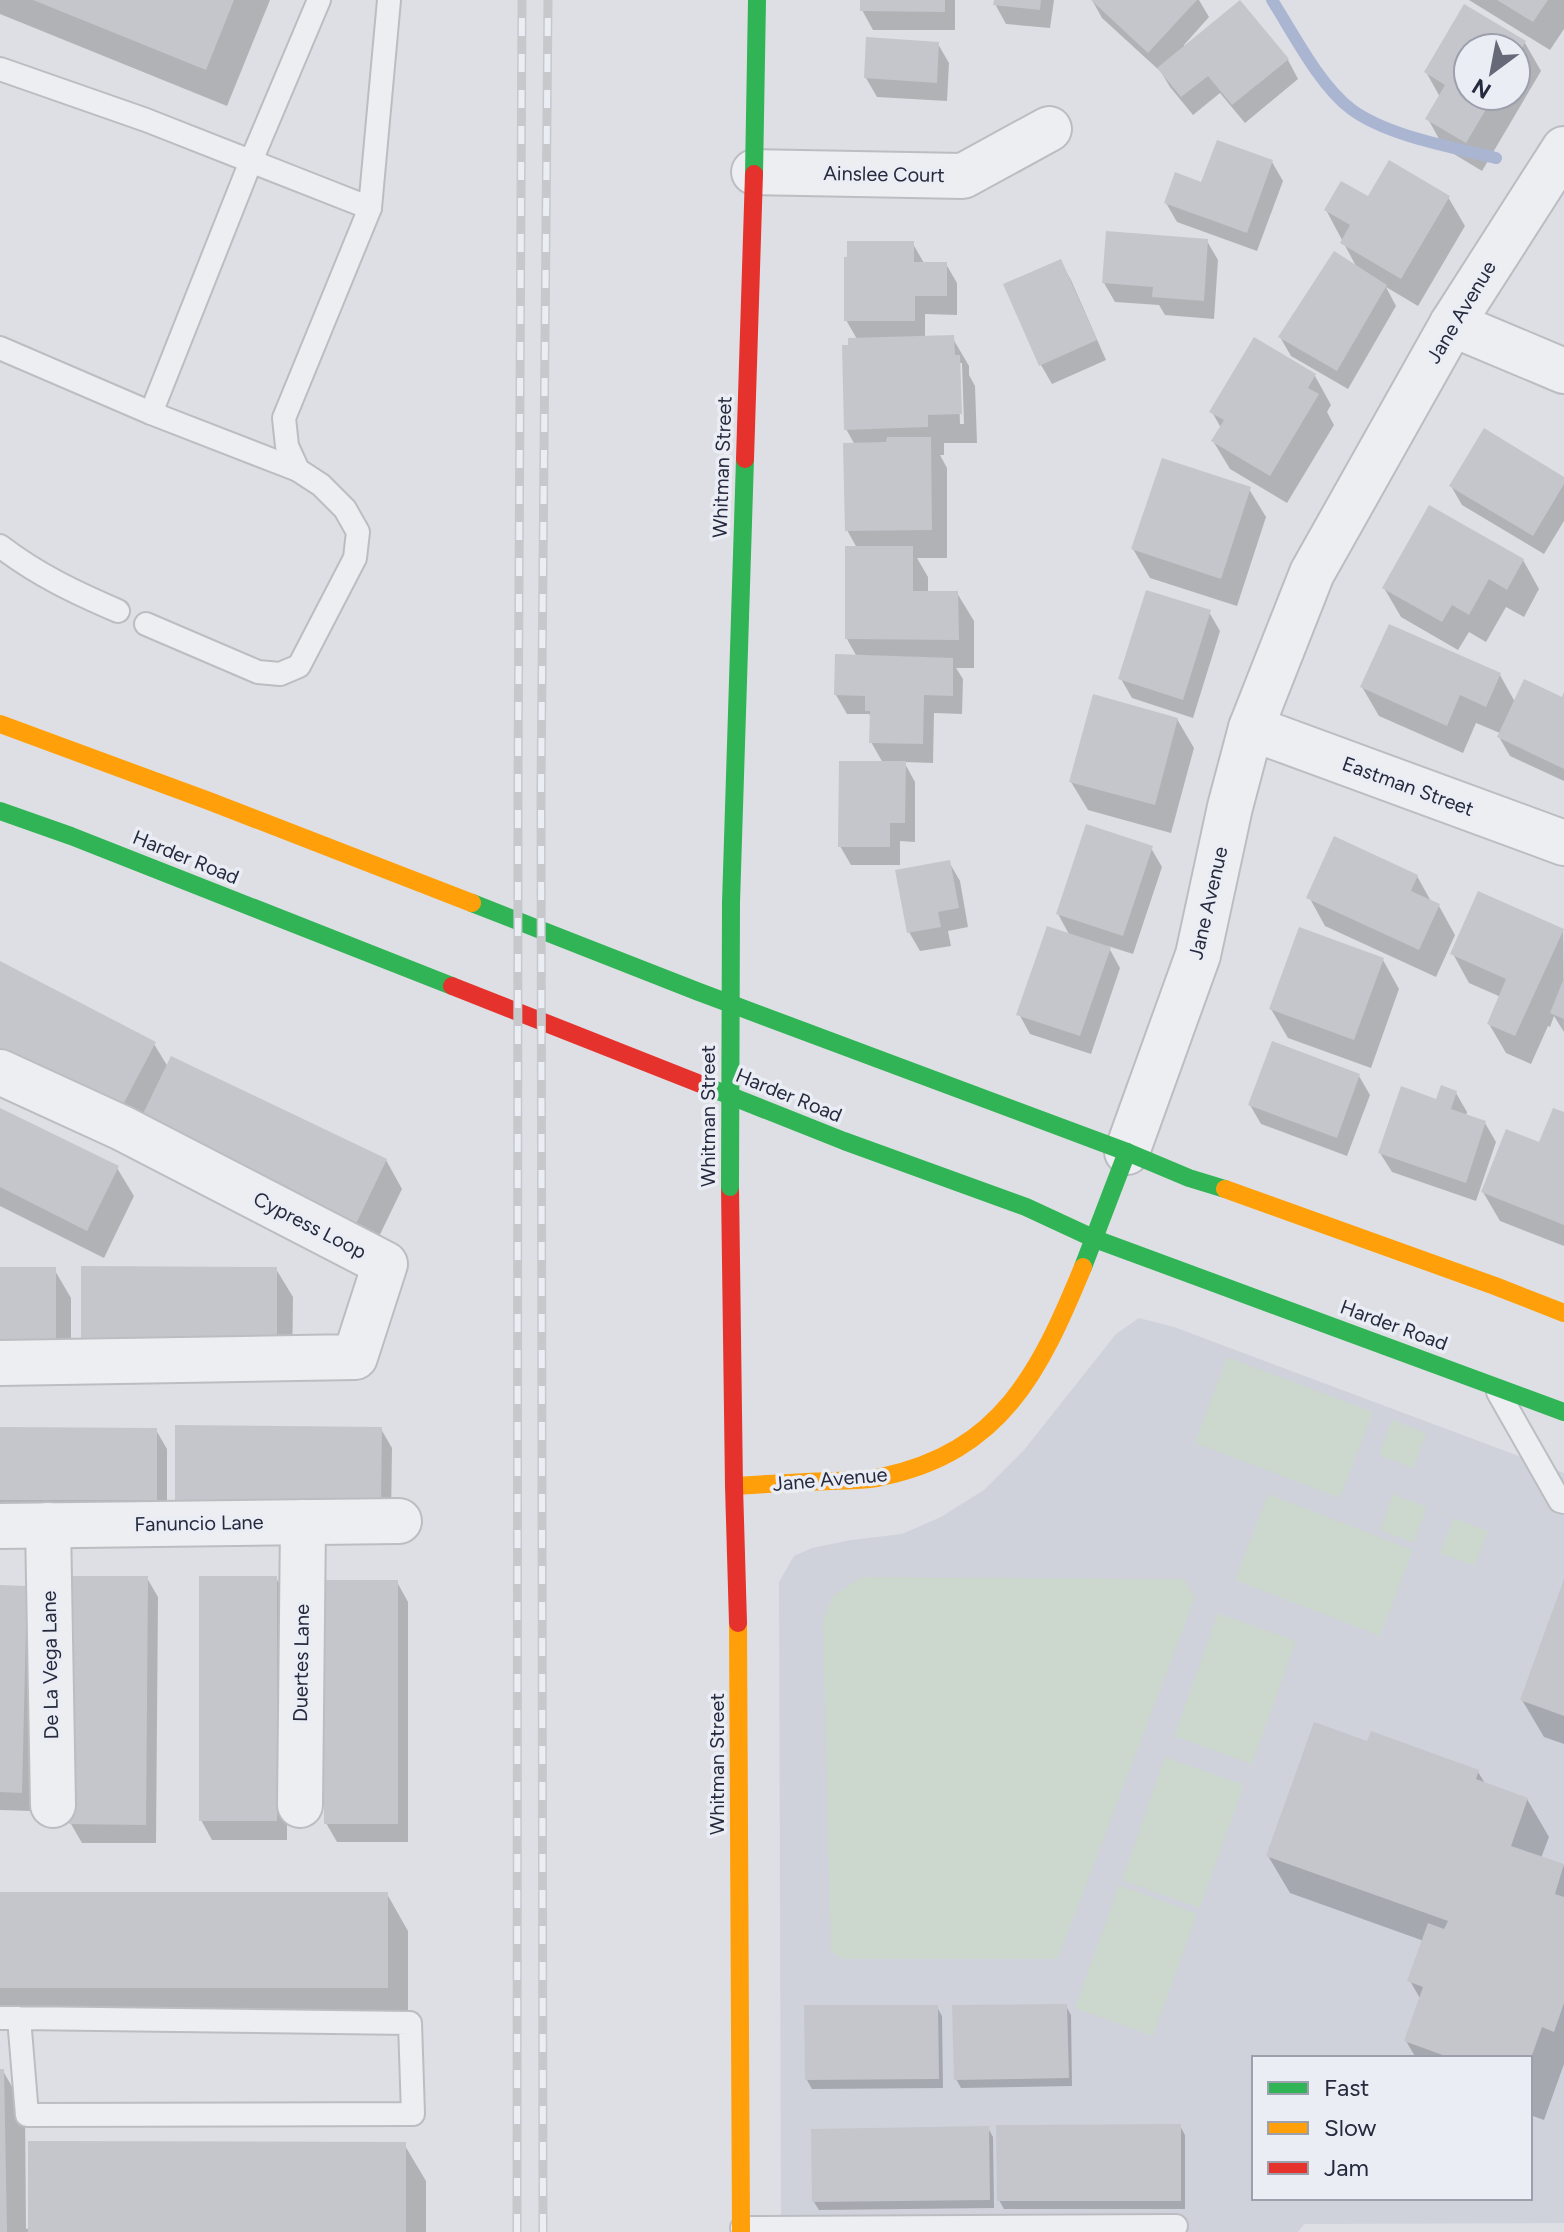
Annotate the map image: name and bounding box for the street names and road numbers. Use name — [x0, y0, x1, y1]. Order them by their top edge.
street label: Ainslee Court — [823, 161, 945, 187]
street label: Jane Avenue — [1421, 256, 1501, 368]
street label: Whitman Street — [708, 396, 736, 538]
street label: Eastman Street — [1339, 751, 1477, 821]
street label: Harder Road — [129, 825, 243, 889]
street label: Jane Avenue — [1183, 844, 1233, 962]
street label: Whitman Street — [696, 1045, 720, 1187]
street label: Harder Road — [732, 1063, 846, 1127]
street label: Cypress Loop — [250, 1186, 370, 1264]
street label: Harder Road — [1337, 1295, 1451, 1355]
street label: Jane Avenue — [772, 1462, 888, 1496]
street label: Fanuncio Lane — [134, 1510, 264, 1536]
street label: De La Vega Lane — [37, 1590, 63, 1740]
street label: Duertes Lane — [288, 1604, 314, 1722]
street label: Whitman Street — [705, 1693, 729, 1835]

